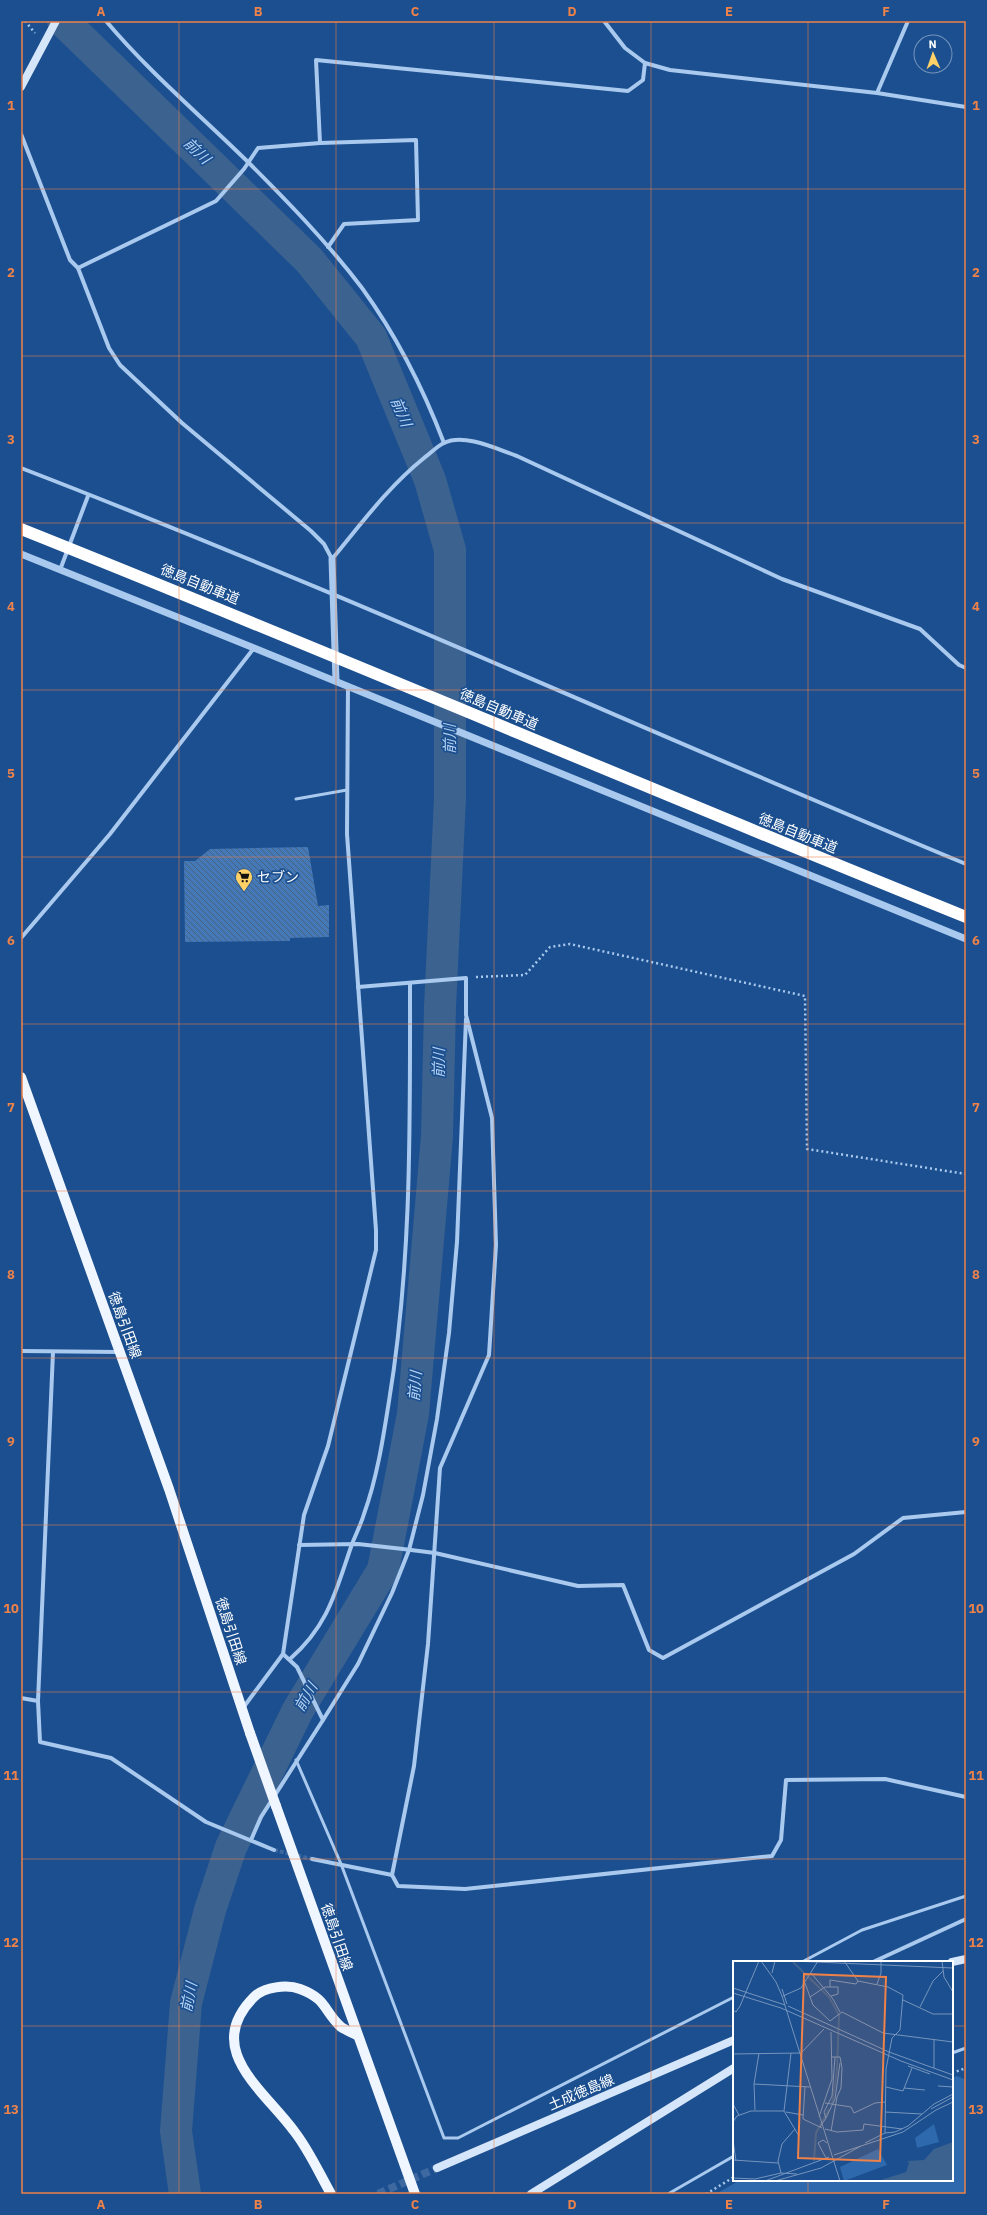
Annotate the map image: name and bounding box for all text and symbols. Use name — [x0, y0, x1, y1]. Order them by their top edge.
text: A — [97, 3, 106, 20]
text: B — [254, 3, 263, 20]
text: C — [411, 3, 420, 20]
text: D — [567, 3, 577, 20]
text: E — [725, 3, 733, 20]
text: F — [882, 3, 890, 20]
north arrow — [913, 34, 953, 74]
text: N — [928, 37, 937, 51]
text: 1 — [7, 97, 15, 114]
text: 1 — [972, 97, 980, 114]
water label: 前川 — [180, 133, 216, 169]
text: 2 — [7, 264, 15, 281]
text: 2 — [972, 264, 980, 281]
water label: 前川 — [387, 394, 417, 431]
text: 3 — [7, 431, 15, 448]
text: 3 — [972, 431, 980, 448]
street label: 徳島自動車道 — [158, 560, 242, 608]
text: 4 — [7, 598, 15, 615]
text: 4 — [972, 598, 980, 615]
street label: 徳島自動車道 — [457, 684, 541, 734]
water label: 前川 — [440, 722, 459, 754]
text: 5 — [7, 765, 15, 782]
text: 5 — [972, 765, 980, 782]
street label: 徳島自動車道 — [756, 809, 840, 857]
supermarket icon: セブン — [234, 867, 254, 892]
place label: セブン — [257, 868, 299, 886]
text: 6 — [7, 932, 15, 949]
text: 6 — [972, 932, 980, 949]
water label: 前川 — [429, 1046, 448, 1078]
text: 7 — [7, 1099, 15, 1116]
text: 7 — [972, 1099, 980, 1116]
text: 8 — [7, 1266, 15, 1283]
text: 8 — [972, 1266, 980, 1283]
street label: 徳島引田線 — [105, 1289, 145, 1361]
water label: 前川 — [404, 1368, 425, 1402]
text: 9 — [7, 1433, 15, 1450]
text: 9 — [972, 1433, 980, 1450]
street label: 徳島引田線 — [212, 1595, 250, 1667]
text: 10 — [3, 1600, 19, 1617]
text: 10 — [968, 1600, 984, 1617]
water label: 前川 — [290, 1677, 322, 1714]
text: 11 — [3, 1767, 19, 1784]
text: 11 — [968, 1767, 984, 1784]
street label: 徳島引田線 — [317, 1901, 357, 1973]
text: 12 — [3, 1934, 19, 1951]
text: 12 — [968, 1934, 984, 1951]
inset map — [733, 1961, 953, 2181]
water label: 前川 — [176, 1978, 201, 2013]
street label: 土成徳島線 — [545, 2070, 617, 2114]
text: 13 — [3, 2101, 19, 2118]
text: 13 — [968, 2101, 984, 2118]
text: A — [97, 2196, 106, 2213]
text: B — [254, 2196, 263, 2213]
text: C — [411, 2196, 420, 2213]
text: D — [567, 2196, 577, 2213]
text: E — [725, 2196, 733, 2213]
text: F — [882, 2196, 890, 2213]

